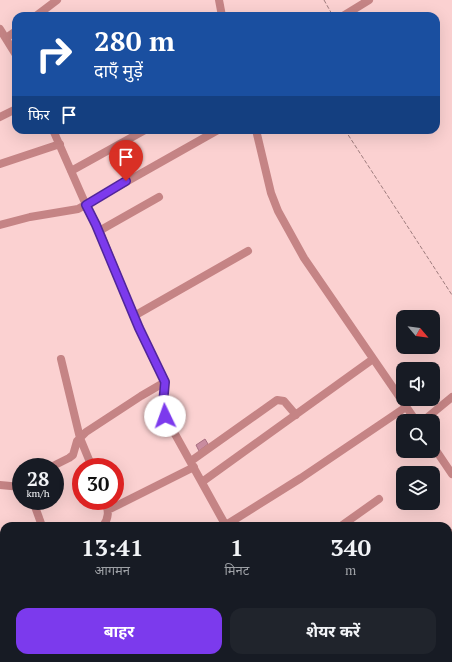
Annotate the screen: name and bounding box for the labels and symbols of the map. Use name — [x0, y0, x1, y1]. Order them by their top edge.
pin — [109, 140, 143, 181]
north arrow — [396, 310, 440, 354]
position arrow — [144, 395, 186, 437]
speed limit sign: 30 — [72, 458, 124, 510]

